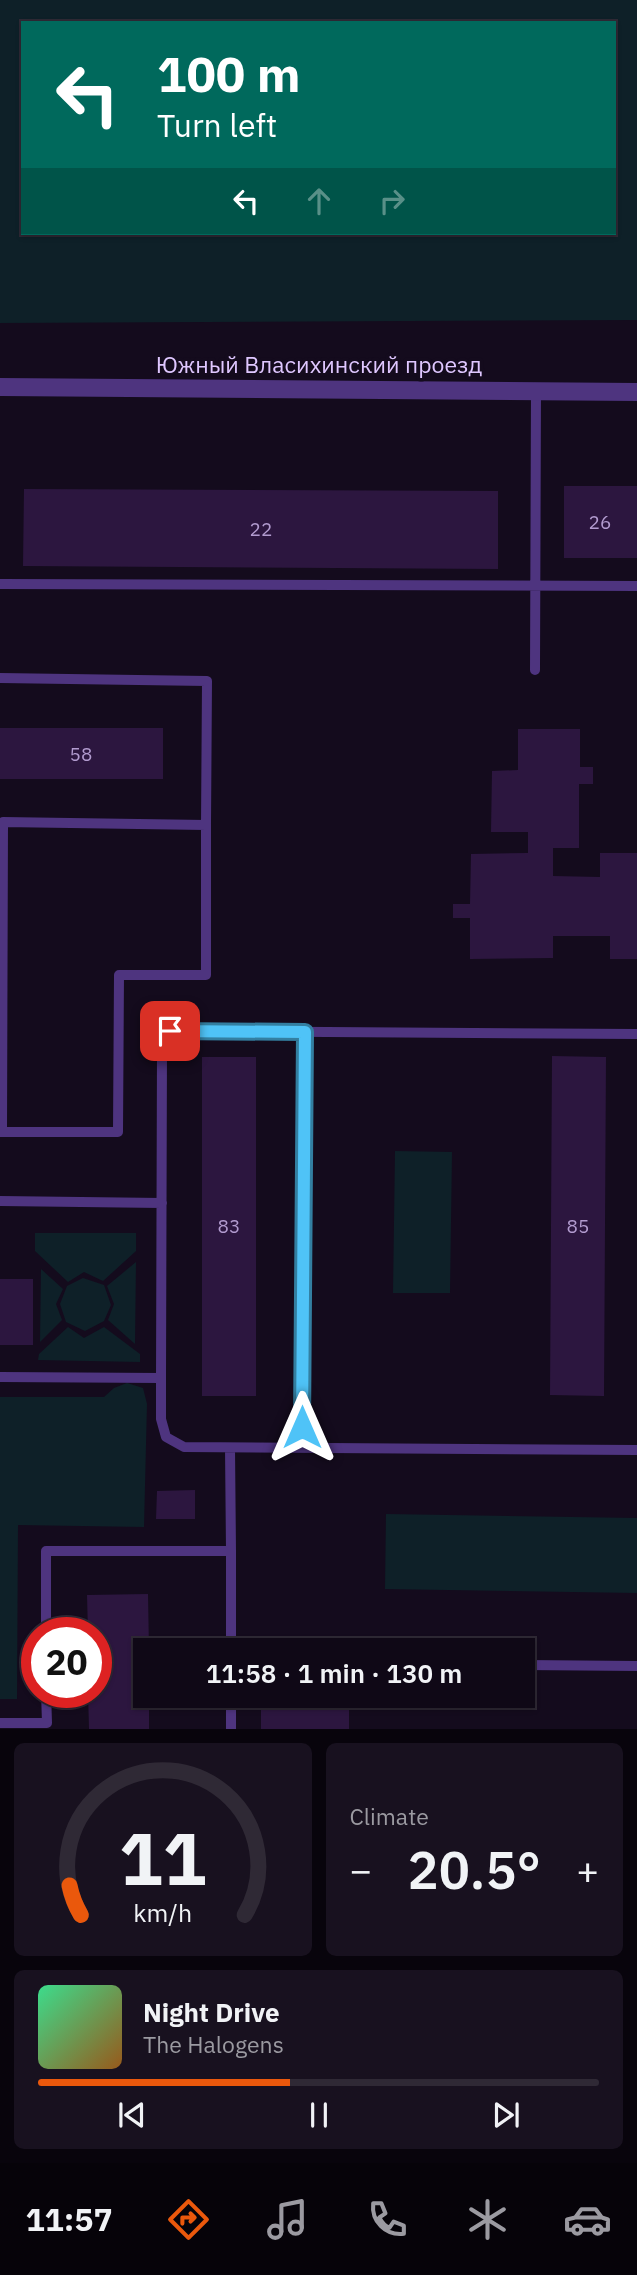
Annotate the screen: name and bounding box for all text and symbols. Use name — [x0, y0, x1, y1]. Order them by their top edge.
text: 100 m — [157, 42, 301, 105]
icon: left — [42, 49, 133, 140]
text: Turn left — [157, 104, 277, 146]
icon: left — [227, 182, 265, 220]
icon: ahead — [300, 182, 338, 220]
icon: right — [373, 182, 411, 220]
street label: Южный Власихинский проезд — [156, 349, 483, 379]
house number: 26 — [589, 510, 611, 534]
house number: 22 — [250, 517, 272, 541]
house number: 58 — [70, 742, 92, 766]
pin — [140, 1001, 200, 1061]
icon: arrive — [151, 1012, 189, 1050]
house number: 83 — [218, 1214, 240, 1238]
house number: 85 — [567, 1214, 589, 1238]
position arrow — [265, 1390, 339, 1464]
speed limit sign: 20 — [21, 1617, 112, 1708]
text: 11:58 · 1 min · 130 m — [206, 1656, 462, 1690]
text: Climate — [350, 1801, 429, 1831]
text: 11 — [119, 1811, 206, 1906]
text: 20.5° — [407, 1836, 541, 1903]
text: − — [350, 1845, 372, 1894]
text: + — [576, 1845, 599, 1894]
text: km/h — [133, 1896, 192, 1929]
text: Night Drive — [143, 1995, 280, 2029]
text: The Halogens — [143, 2029, 284, 2059]
icon: previous — [113, 2096, 151, 2134]
icon: pause — [300, 2096, 338, 2134]
icon: next — [487, 2096, 525, 2134]
icon: directions — [164, 2195, 213, 2244]
icon: music — [263, 2195, 312, 2244]
icon: phone — [363, 2195, 412, 2244]
icon: climate — [463, 2195, 512, 2244]
icon: car — [563, 2195, 612, 2244]
text: 11:57 — [25, 2198, 113, 2240]

